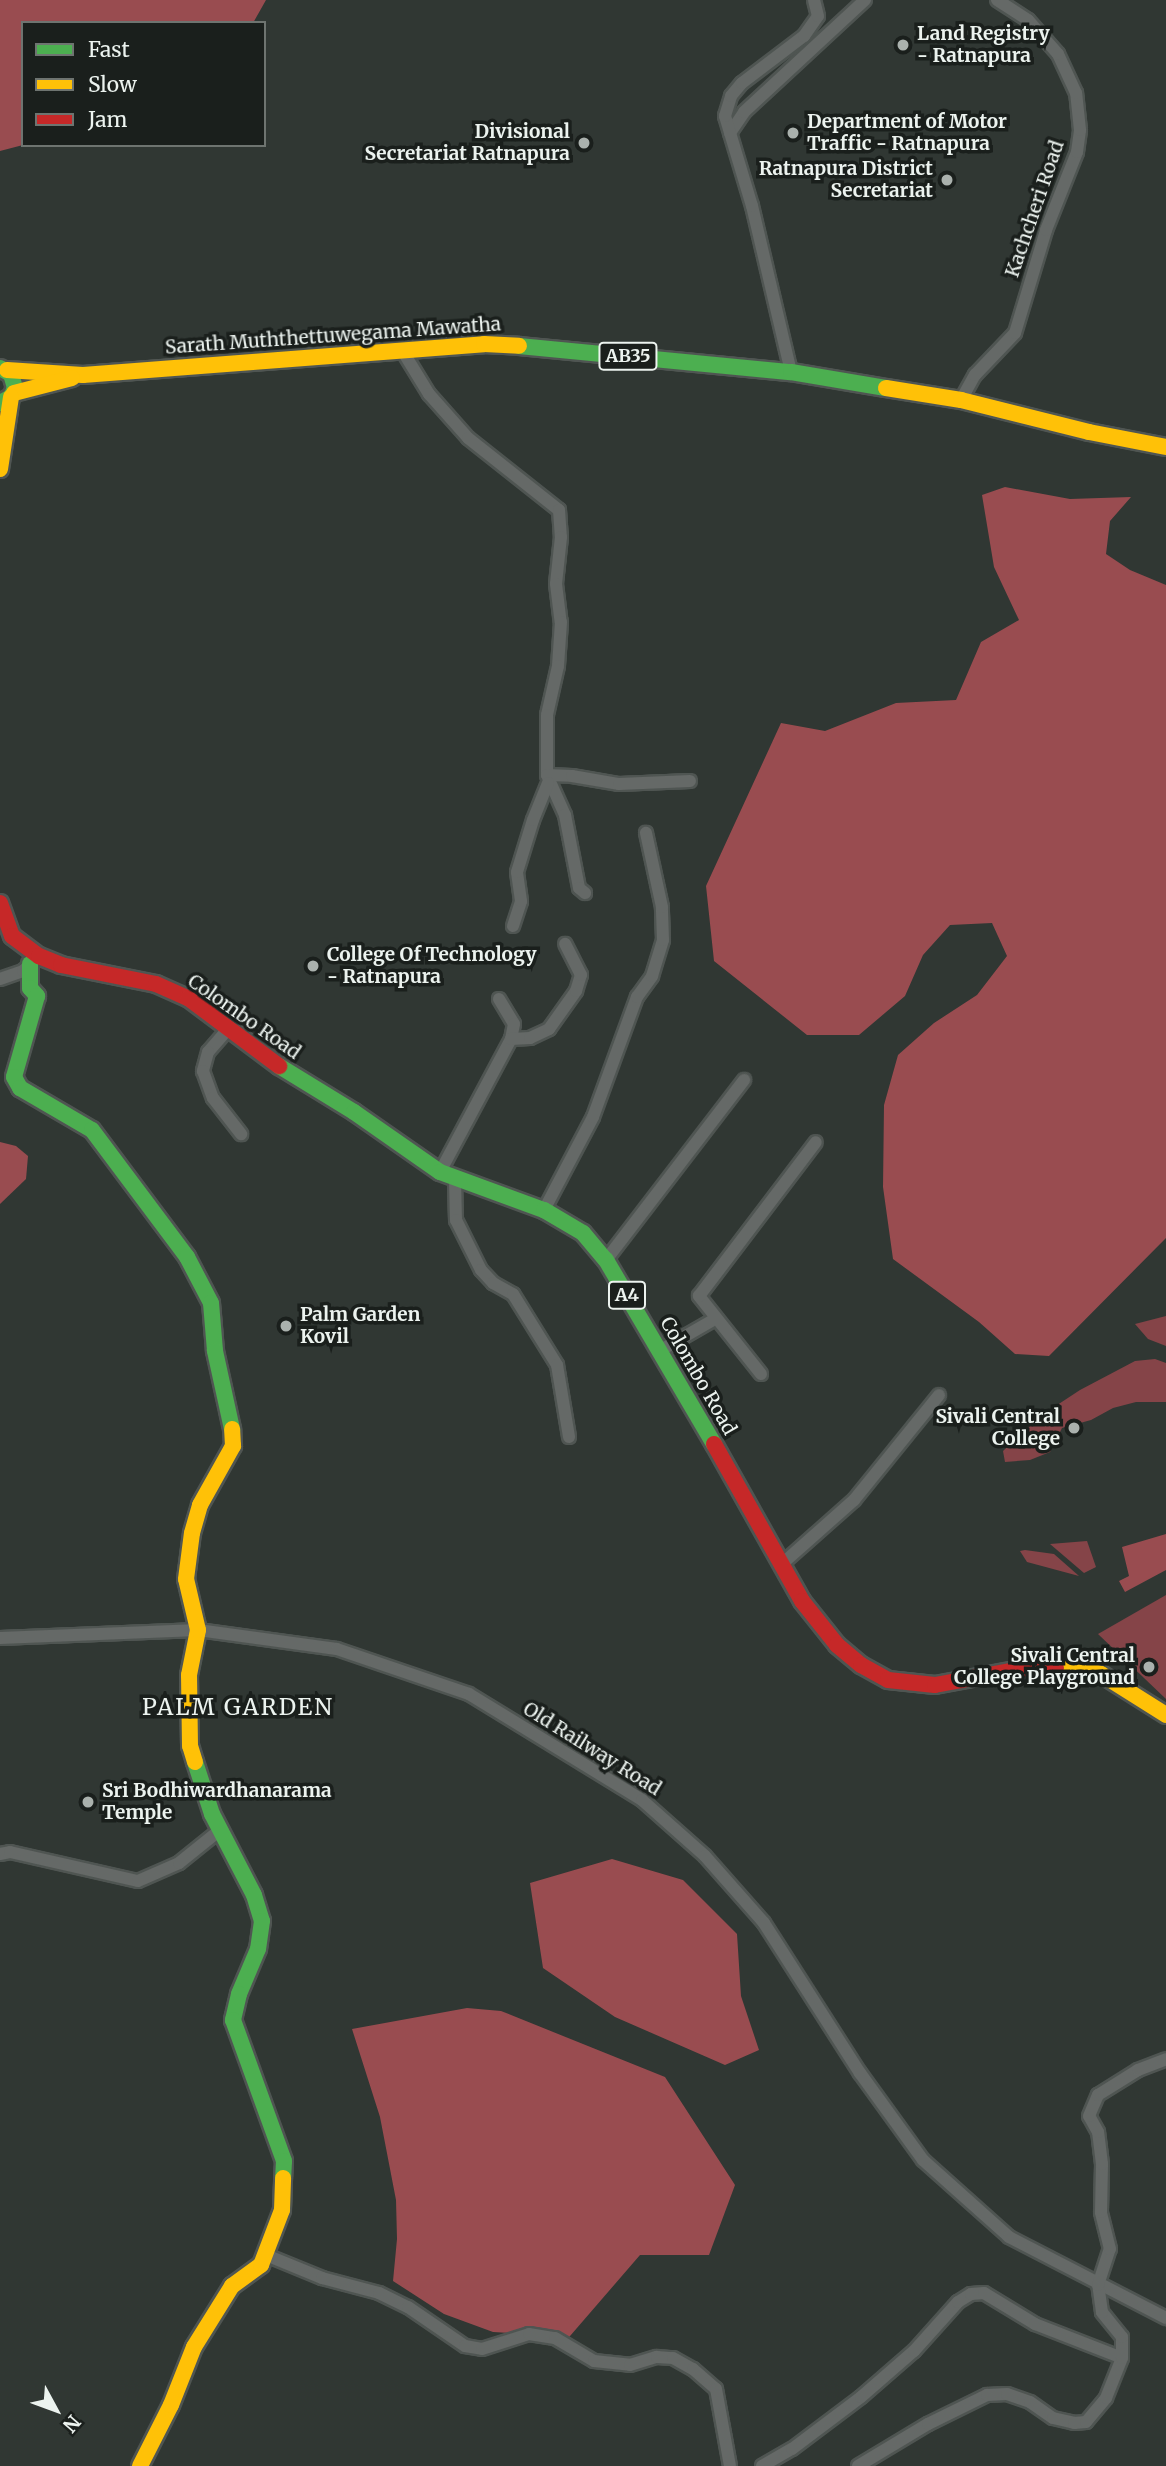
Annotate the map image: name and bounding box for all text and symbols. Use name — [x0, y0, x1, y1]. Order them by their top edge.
legend — [21, 21, 266, 147]
place label: Land Registry - Ratnapura — [917, 23, 1050, 67]
text: Fast — [88, 36, 130, 63]
marker: Land Registry - Ratnapura — [895, 37, 911, 53]
text: Slow — [88, 71, 137, 98]
text: Jam — [88, 106, 127, 133]
place label: Department of Motor Traffic - Ratnapura — [807, 111, 1007, 155]
place label: Divisional Secretariat Ratnapura — [365, 121, 570, 165]
marker: Department of Motor Traffic - Ratnapura — [785, 125, 801, 141]
marker: Divisional Secretariat Ratnapura — [576, 135, 592, 151]
street label: Kachcheri Road — [1001, 138, 1069, 280]
place label: Ratnapura District Secretariat — [759, 158, 933, 202]
marker: Ratnapura District Secretariat — [939, 172, 955, 188]
street label: Sarath Muththettuwegama Mawatha — [164, 313, 502, 359]
road number: AB35 — [598, 342, 658, 370]
place label: College Of Technology - Ratnapura — [327, 944, 536, 988]
marker: College Of Technology - Ratnapura — [305, 958, 321, 974]
street label: Colombo Road — [183, 970, 305, 1064]
road number: A4 — [608, 1280, 646, 1310]
place label: Palm Garden Kovil — [300, 1304, 420, 1348]
street label: Colombo Road — [655, 1313, 741, 1439]
marker: Palm Garden Kovil — [278, 1318, 294, 1334]
place label: Sivali Central College — [935, 1406, 1060, 1450]
marker: Sivali Central College — [1066, 1420, 1082, 1436]
place label: Sivali Central College Playground — [954, 1645, 1135, 1689]
marker: Sivali Central College Playground — [1141, 1659, 1157, 1675]
district label: PALM GARDEN — [143, 1693, 333, 1721]
street label: Old Railway Road — [519, 1697, 665, 1801]
place label: Sri Bodhiwardhanarama Temple — [102, 1780, 332, 1824]
marker: Sri Bodhiwardhanarama Temple — [80, 1794, 96, 1810]
north arrow — [21, 2375, 91, 2445]
text: N — [58, 2410, 86, 2437]

